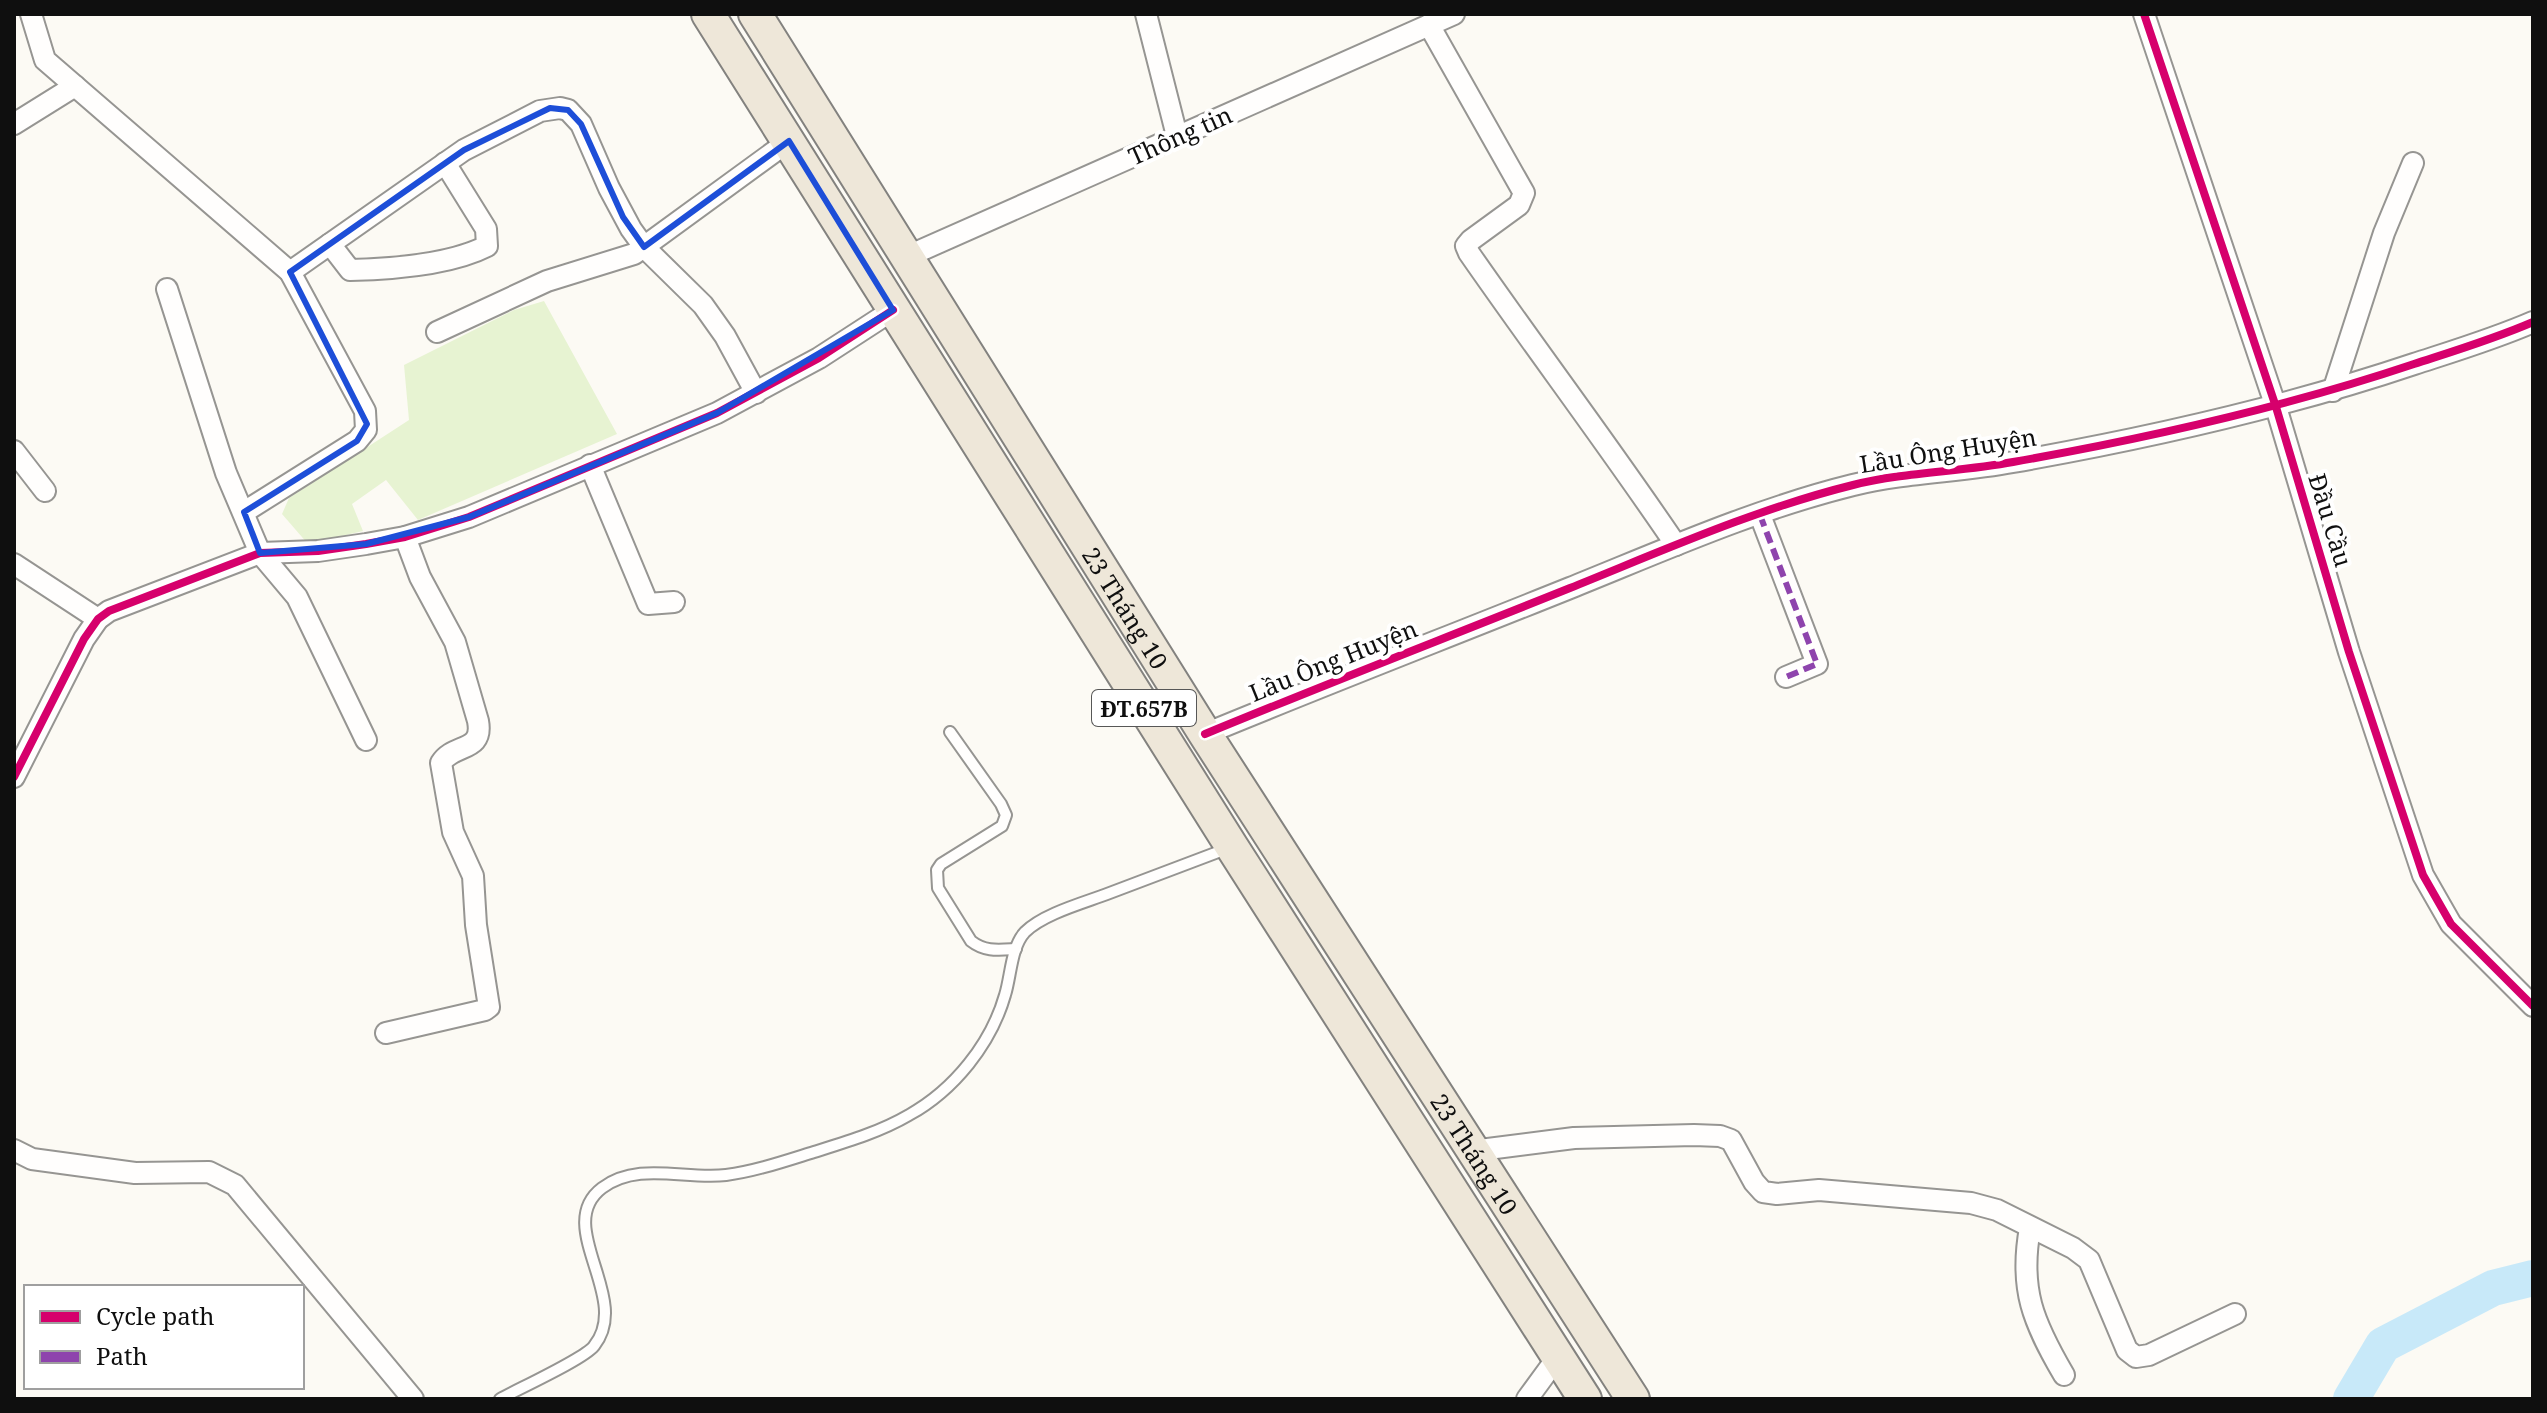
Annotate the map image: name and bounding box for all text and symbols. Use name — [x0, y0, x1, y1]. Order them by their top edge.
street label: Thông tin — [1123, 98, 1237, 172]
street label: Lầu Ông Huyện — [1857, 420, 2039, 480]
street label: Đầu Cầu — [2301, 469, 2361, 571]
street label: 23 Tháng 10 — [1075, 540, 1177, 675]
street label: Lầu Ông Huyện — [1244, 611, 1422, 709]
road number: ĐT.657B — [1092, 690, 1196, 726]
street label: 23 Tháng 10 — [1424, 1087, 1526, 1221]
legend — [24, 1285, 304, 1389]
text: Cycle path — [96, 1299, 215, 1332]
text: Path — [96, 1339, 148, 1372]

